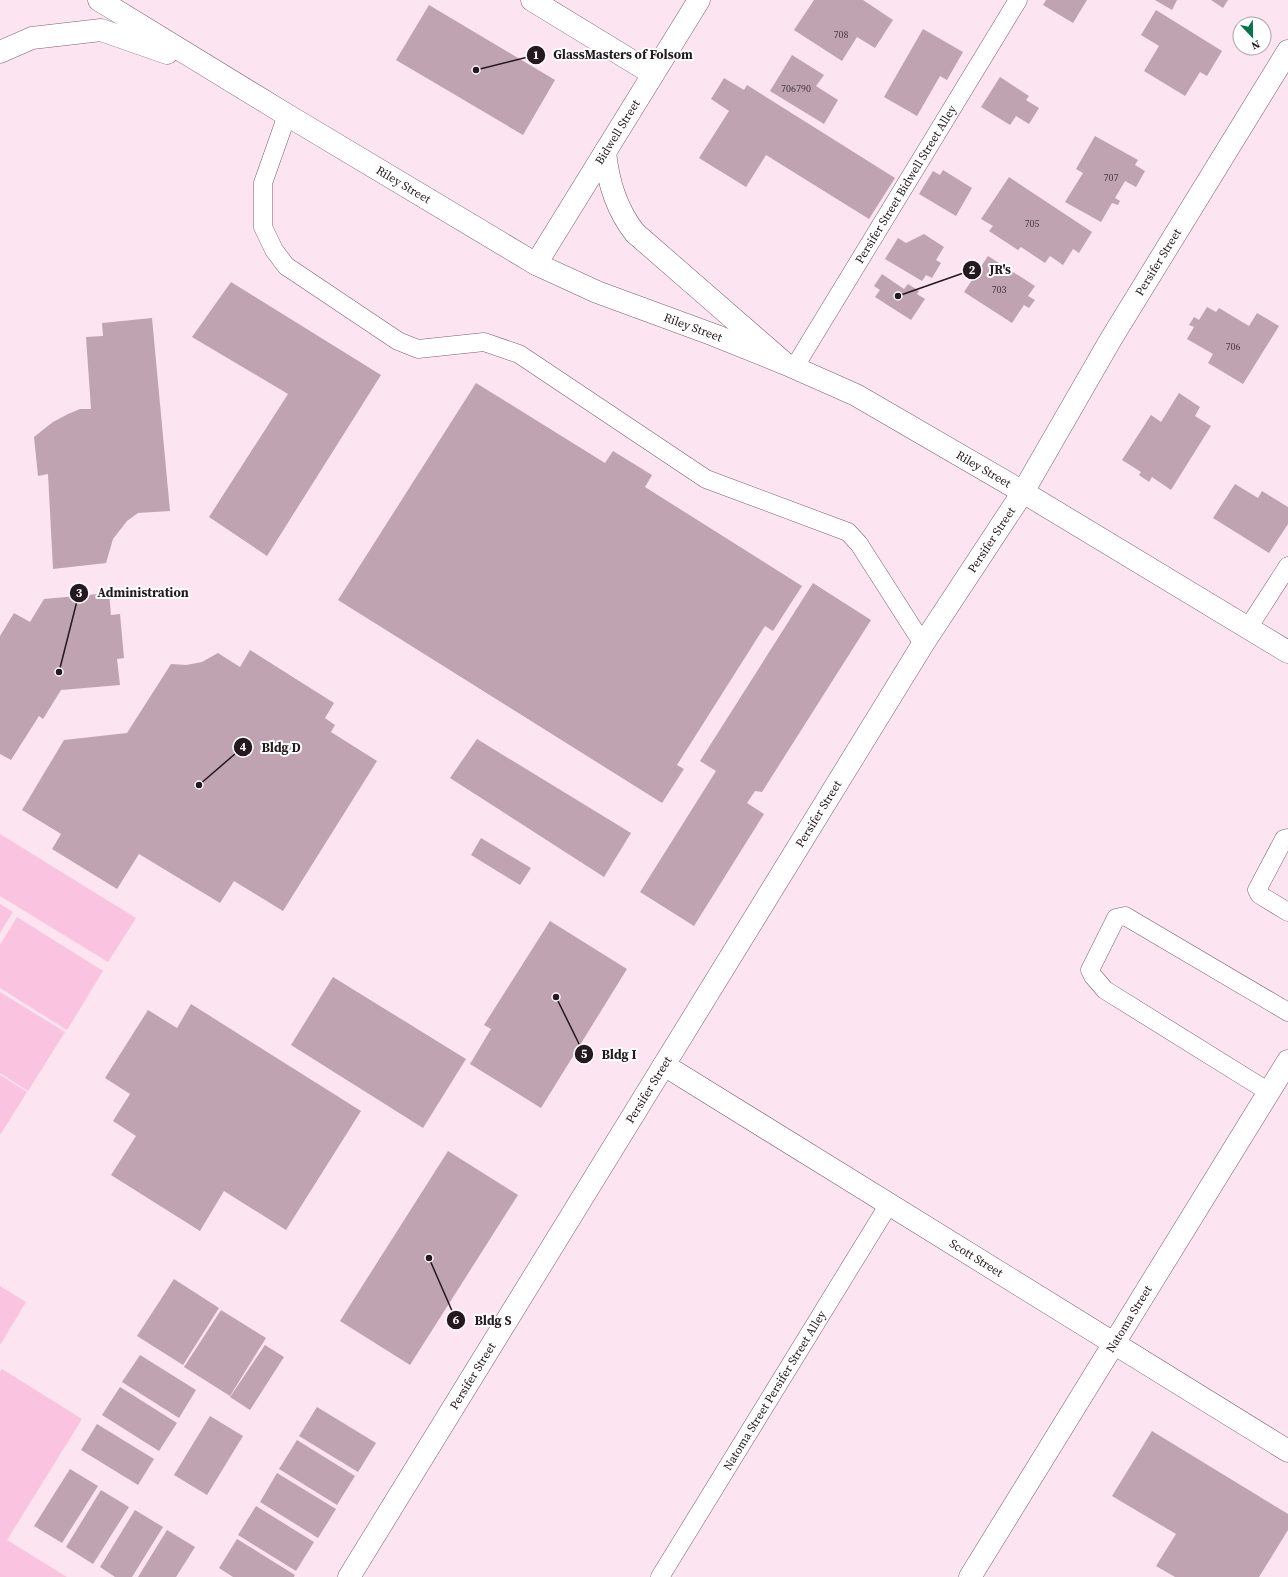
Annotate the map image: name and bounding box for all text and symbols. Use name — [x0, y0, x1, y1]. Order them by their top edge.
north arrow — [1232, 16, 1272, 56]
house number: 708 — [834, 28, 849, 41]
text: N — [1249, 36, 1262, 53]
callout: GlassMasters of Folsom — [526, 42, 701, 67]
text: GlassMasters of Folsom — [553, 46, 693, 63]
text: 1 — [533, 47, 539, 63]
house number: 706790 — [781, 82, 811, 95]
street label: Bidwell Street — [591, 96, 644, 168]
street label: Persifer Street Bidwell Street Alley — [851, 102, 961, 266]
street label: Riley Street — [373, 162, 434, 207]
house number: 707 — [1104, 171, 1119, 184]
house number: 705 — [1025, 217, 1040, 230]
street label: Persifer Street — [1132, 226, 1185, 299]
callout: JR's — [962, 257, 1019, 282]
text: JR's — [988, 261, 1011, 278]
text: 2 — [969, 262, 976, 278]
house number: 703 — [992, 283, 1007, 296]
street label: Riley Street — [662, 309, 725, 346]
house number: 706 — [1226, 340, 1241, 353]
street label: Riley Street — [953, 447, 1014, 491]
street label: Persifer Street — [964, 504, 1019, 576]
callout: Administration — [69, 580, 197, 605]
text: Administration — [97, 584, 189, 601]
text: 3 — [76, 585, 83, 601]
callout: Bldg D — [233, 735, 308, 760]
text: 4 — [240, 739, 247, 755]
text: Bldg D — [261, 739, 301, 756]
street label: Persifer Street — [792, 777, 845, 850]
callout: Bldg I — [574, 1041, 645, 1066]
text: 5 — [581, 1046, 588, 1062]
text: Bldg I — [601, 1046, 637, 1063]
street label: Persifer Street — [622, 1053, 675, 1126]
street label: Scott Street — [946, 1235, 1006, 1281]
street label: Natoma Street — [1102, 1282, 1156, 1356]
callout: Bldg S — [446, 1307, 519, 1332]
street label: Natoma Street Persifer Street Alley — [719, 1307, 830, 1473]
text: 6 — [453, 1312, 460, 1328]
text: Bldg S — [475, 1312, 512, 1329]
street label: Persifer Street — [446, 1339, 499, 1412]

